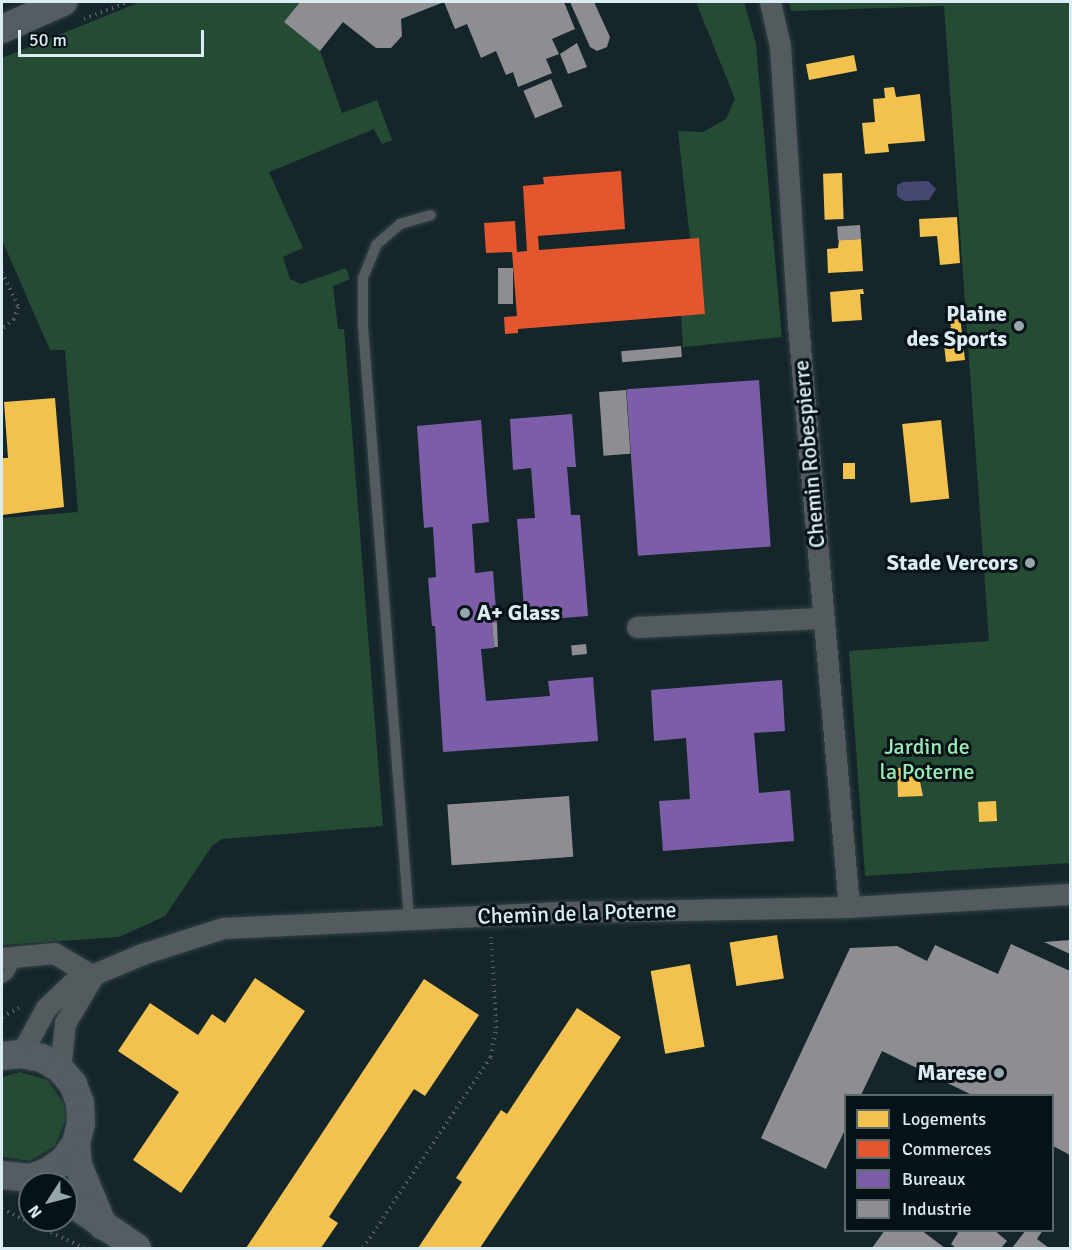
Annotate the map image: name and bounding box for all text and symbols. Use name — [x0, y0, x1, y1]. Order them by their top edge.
scale bar — [21, 18, 207, 56]
text: 50 m — [29, 29, 67, 51]
place label: Plaine des Sports — [907, 300, 1007, 352]
marker: Plaine des Sports — [1012, 319, 1026, 333]
street label: Chemin Robespierre — [788, 359, 830, 549]
place label: Stade Vercors — [887, 550, 1018, 576]
marker: Stade Vercors — [1023, 556, 1037, 570]
place label: A+ Glass — [477, 600, 560, 626]
marker: A+ Glass — [458, 606, 472, 620]
park label: Jardin de la Poterne — [879, 733, 975, 784]
street label: Chemin de la Poterne — [477, 896, 677, 930]
place label: Marese — [917, 1060, 987, 1086]
marker: Marese — [992, 1066, 1006, 1080]
legend — [844, 1094, 1054, 1232]
text: Logements — [902, 1108, 986, 1130]
text: Commerces — [902, 1138, 991, 1160]
text: Bureaux — [902, 1168, 965, 1190]
north arrow — [18, 1172, 78, 1232]
text: Industrie — [902, 1198, 972, 1220]
text: N — [24, 1201, 46, 1222]

